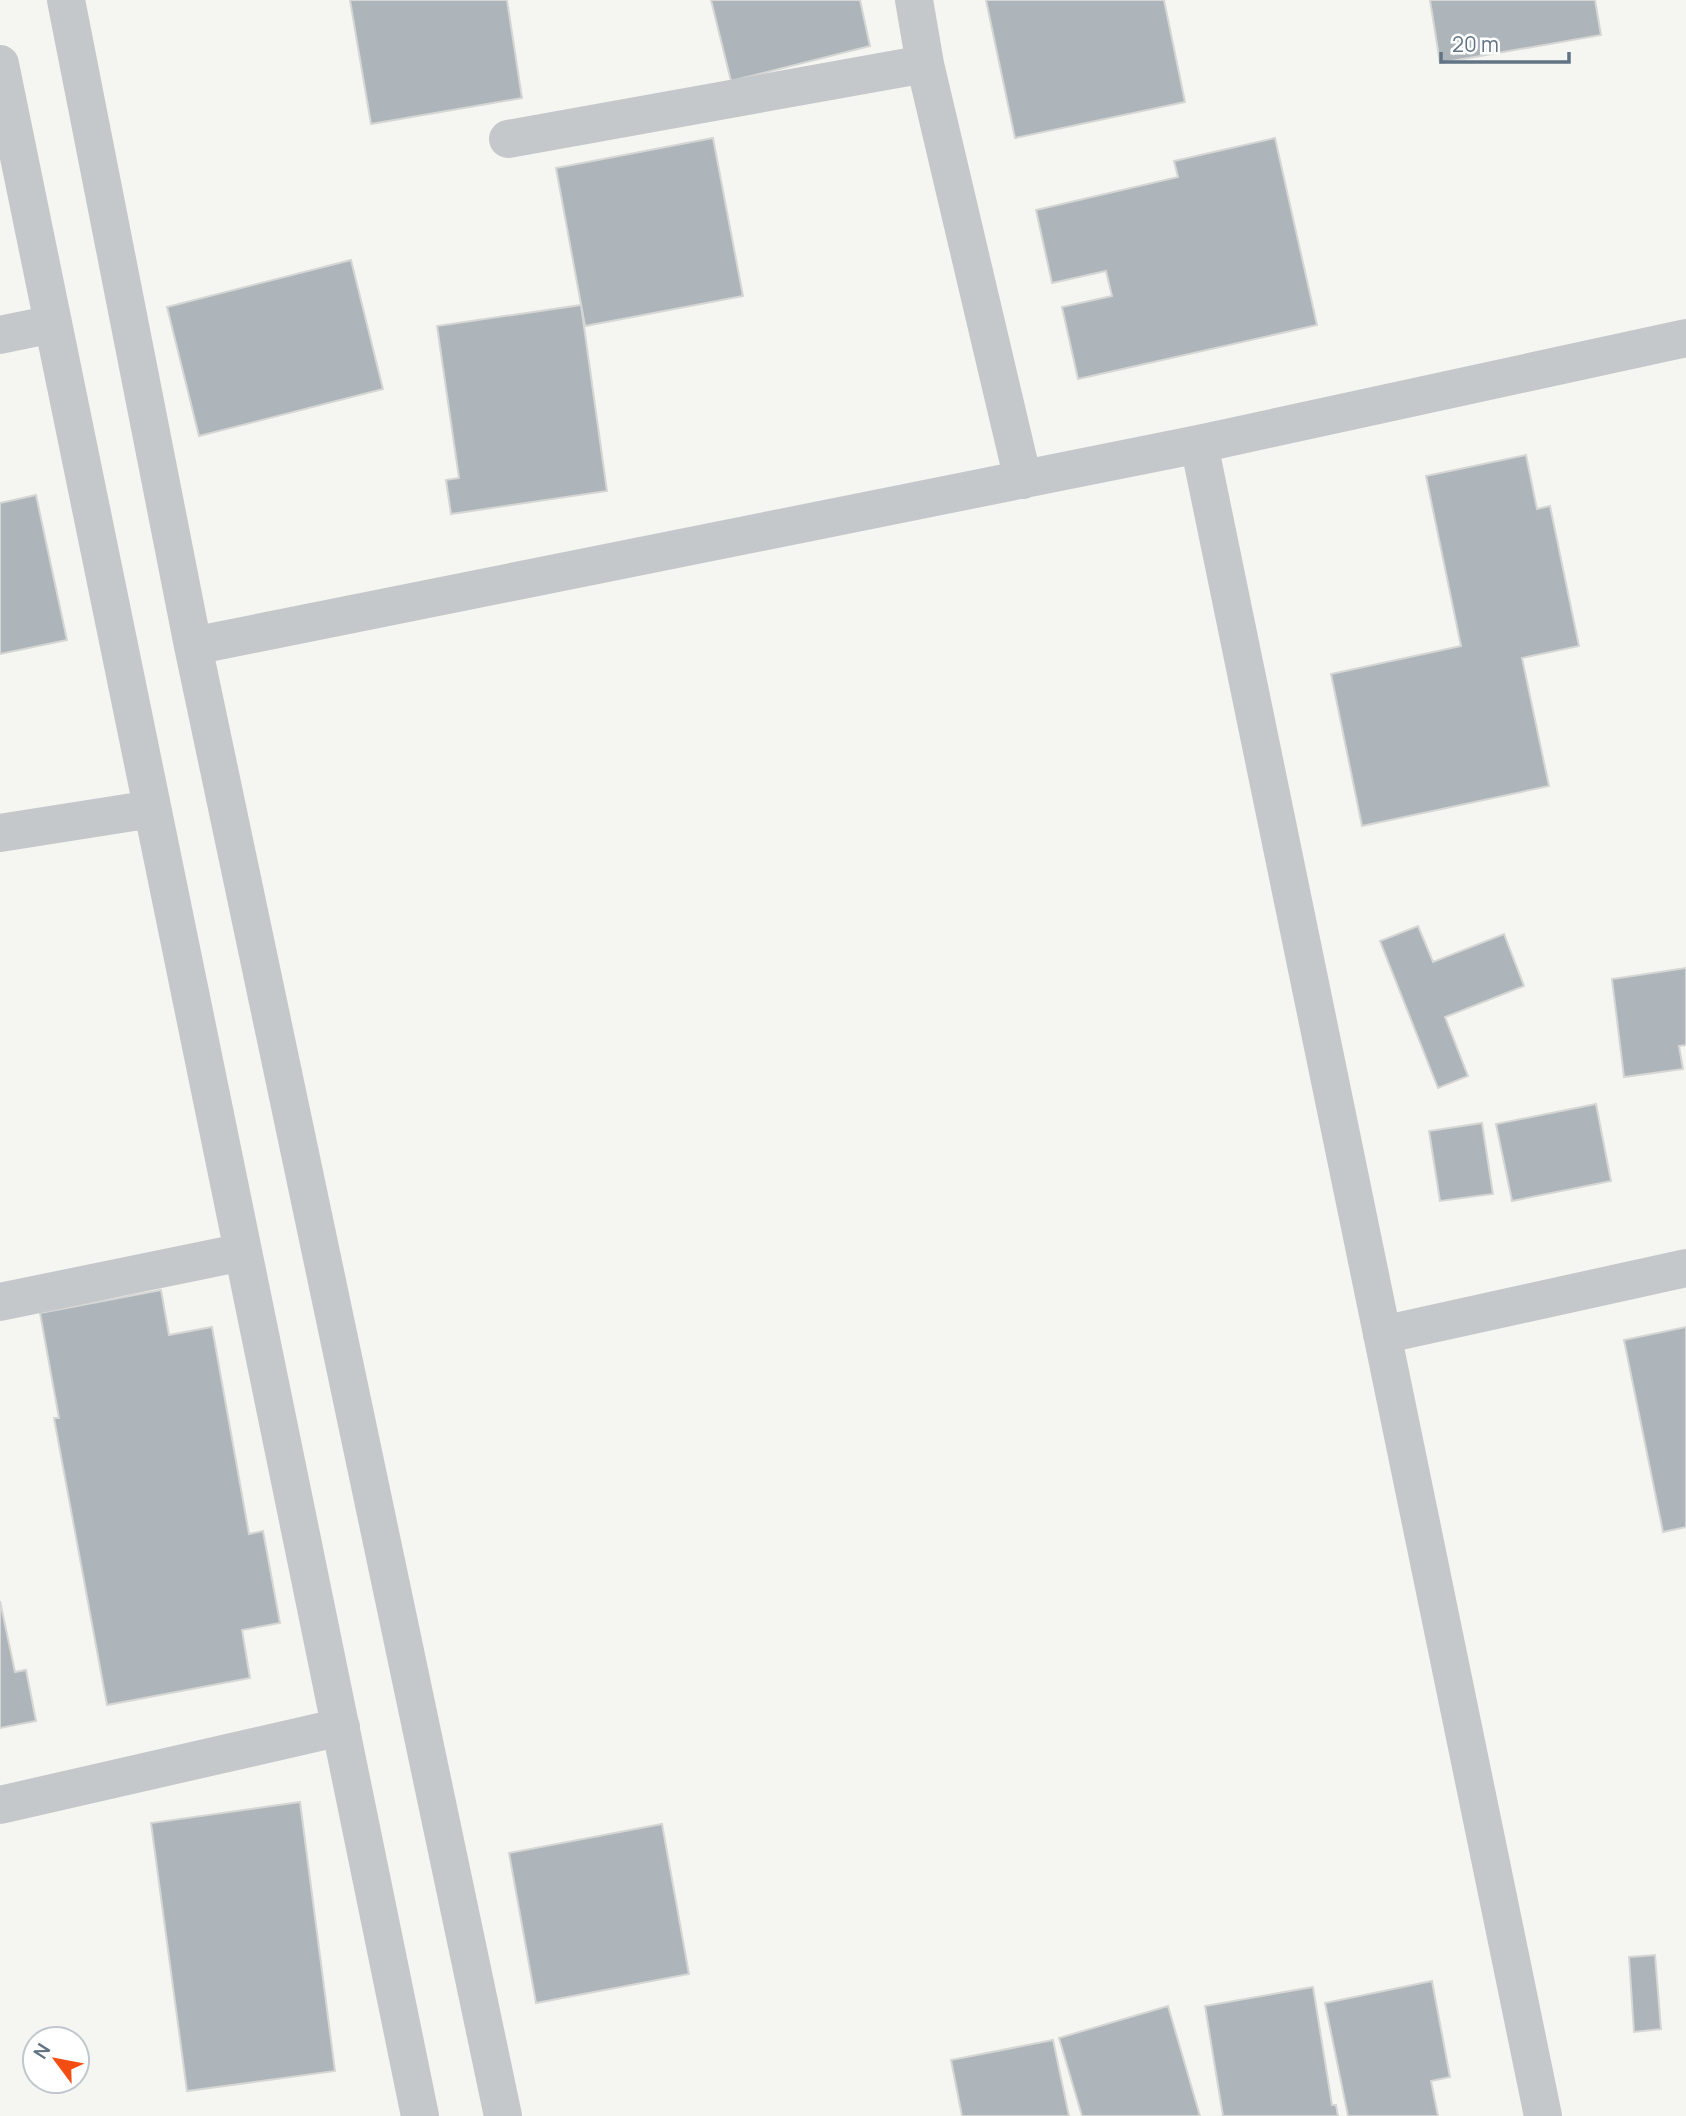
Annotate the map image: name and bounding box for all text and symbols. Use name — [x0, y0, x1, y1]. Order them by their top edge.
scale bar — [1441, 21, 1569, 65]
text: 20 m — [1452, 30, 1499, 58]
north arrow — [21, 2025, 91, 2095]
text: N — [27, 2038, 56, 2064]

